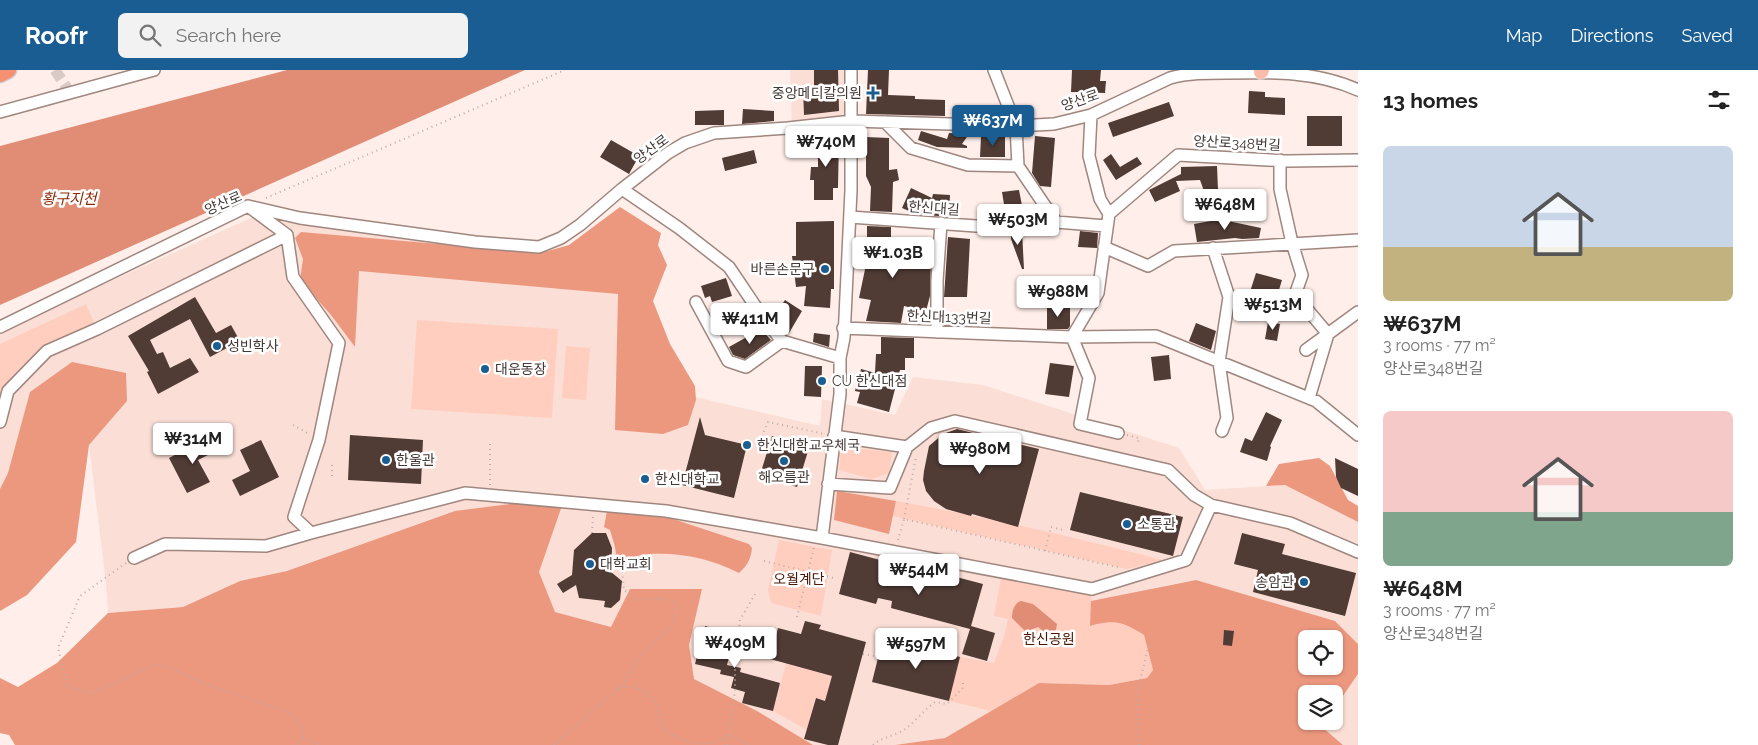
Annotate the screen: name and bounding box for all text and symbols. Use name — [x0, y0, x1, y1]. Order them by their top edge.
search box — [118, 13, 468, 58]
text: Roofr — [25, 21, 88, 50]
icon: search — [136, 21, 164, 49]
text: Search here — [176, 24, 281, 46]
text: Map — [1506, 25, 1542, 46]
text: Directions — [1570, 25, 1654, 46]
text: Saved — [1682, 25, 1733, 46]
place label: 중앙메디칼의원 — [772, 85, 862, 101]
marker: 중앙메디칼의원 — [866, 86, 880, 100]
street label: 양산로 — [1059, 86, 1101, 114]
icon: filters — [1705, 86, 1733, 114]
text: 13 homes — [1383, 88, 1478, 113]
pin: ₩637M — [958, 104, 1028, 147]
text: ₩637M — [963, 111, 1023, 130]
pin: ₩740M — [791, 126, 861, 168]
street label: 양산로 — [631, 131, 671, 167]
text: ₩740M — [796, 132, 856, 151]
street label: 양산로348번길 — [1193, 133, 1281, 153]
icon: home — [1513, 179, 1603, 269]
street label: 양산로 — [202, 188, 244, 218]
pin: ₩648M — [1190, 189, 1260, 231]
water label: 황구지천 — [41, 190, 99, 208]
text: ₩648M — [1195, 195, 1255, 214]
street label: 한신대길 — [908, 198, 960, 218]
pin: ₩503M — [983, 204, 1053, 246]
text: ₩503M — [988, 210, 1048, 229]
pin: ₩1.03B — [852, 236, 934, 279]
text: ₩1.03B — [863, 243, 923, 262]
place label: 바른손문구 — [751, 261, 815, 277]
marker: 바른손문구 — [819, 263, 831, 275]
pin: ₩988M — [1023, 276, 1093, 318]
text: ₩988M — [1028, 282, 1089, 301]
pin: ₩513M — [1238, 288, 1308, 331]
text: ₩513M — [1244, 295, 1302, 314]
pin: ₩411M — [715, 302, 785, 345]
street label: 한신대133번길 — [906, 308, 992, 326]
text: ₩411M — [721, 309, 779, 328]
text: ₩637M — [1383, 311, 1461, 336]
text: 3 rooms · 77 m² — [1383, 336, 1496, 355]
place label: 성빈학사 — [227, 338, 279, 354]
marker: 성빈학사 — [211, 340, 223, 352]
text: 양산로348번길 — [1383, 359, 1483, 378]
place label: 대운동장 — [495, 361, 547, 377]
marker: 대운동장 — [479, 363, 491, 375]
place label: CU 한신대점 — [832, 373, 907, 389]
marker: CU 한신대점 — [816, 375, 828, 387]
pin: ₩314M — [158, 422, 228, 465]
text: ₩314M — [164, 429, 222, 448]
pin: ₩980M — [945, 432, 1015, 475]
place label: 한신대학교우체국 — [757, 437, 860, 453]
marker: 한신대학교우체국 — [741, 439, 753, 451]
text: ₩980M — [949, 439, 1011, 458]
icon: home — [1513, 444, 1603, 534]
place label: 한울관 — [396, 452, 435, 468]
marker: 한울관 — [380, 454, 392, 466]
marker: 해오름관 — [778, 455, 790, 467]
place label: 해오름관 — [758, 469, 810, 485]
place label: 한신대학교 — [655, 471, 720, 487]
marker: 한신대학교 — [639, 473, 651, 485]
place label: 소통관 — [1137, 516, 1176, 532]
marker: 소통관 — [1121, 518, 1133, 530]
pin: ₩544M — [884, 554, 954, 596]
place label: 대학교회 — [600, 556, 652, 572]
marker: 대학교회 — [584, 558, 596, 570]
text: ₩544M — [889, 560, 949, 579]
park label: 오월계단 — [773, 571, 825, 587]
place label: 송암관 — [1255, 574, 1294, 590]
marker: 송암관 — [1298, 576, 1310, 588]
text: ₩648M — [1383, 576, 1463, 601]
text: 3 rooms · 77 m² — [1383, 601, 1496, 620]
text: 양산로348번길 — [1383, 624, 1483, 643]
pin: ₩409M — [700, 626, 770, 669]
pin: ₩597M — [881, 628, 951, 670]
map controls — [1298, 630, 1343, 730]
button: locate — [1298, 630, 1343, 675]
park label: 한신공원 — [1023, 631, 1075, 647]
text: ₩409M — [705, 633, 765, 652]
text: ₩597M — [886, 634, 946, 653]
button: layers — [1298, 685, 1343, 730]

